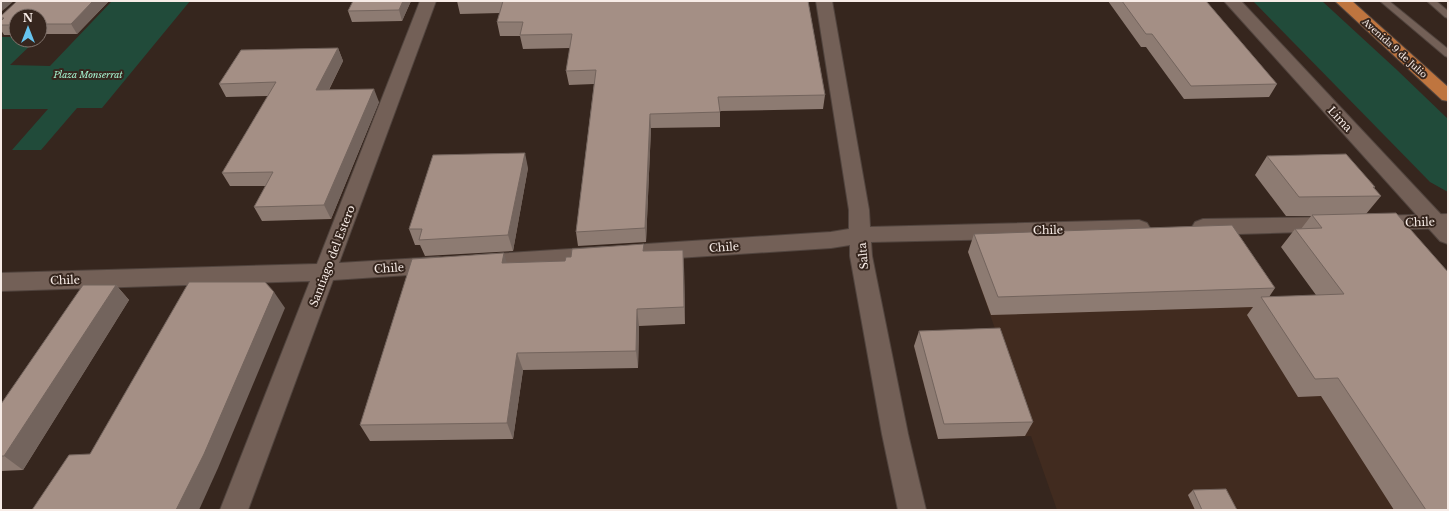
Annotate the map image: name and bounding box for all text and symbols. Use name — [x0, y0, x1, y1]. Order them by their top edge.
north arrow — [8, 8, 48, 48]
text: N — [23, 11, 34, 25]
street label: Avenida 9 de Julio — [1360, 15, 1430, 80]
park label: Plaza Monserrat — [52, 69, 123, 80]
street label: Lima — [1325, 103, 1356, 135]
street label: Santiago del Estero — [306, 203, 358, 309]
street label: Chile — [1405, 214, 1435, 230]
street label: Chile — [1033, 223, 1063, 237]
street label: Chile — [709, 239, 739, 255]
street label: Salta — [855, 241, 871, 270]
street label: Chile — [374, 260, 404, 276]
street label: Chile — [50, 272, 80, 288]

